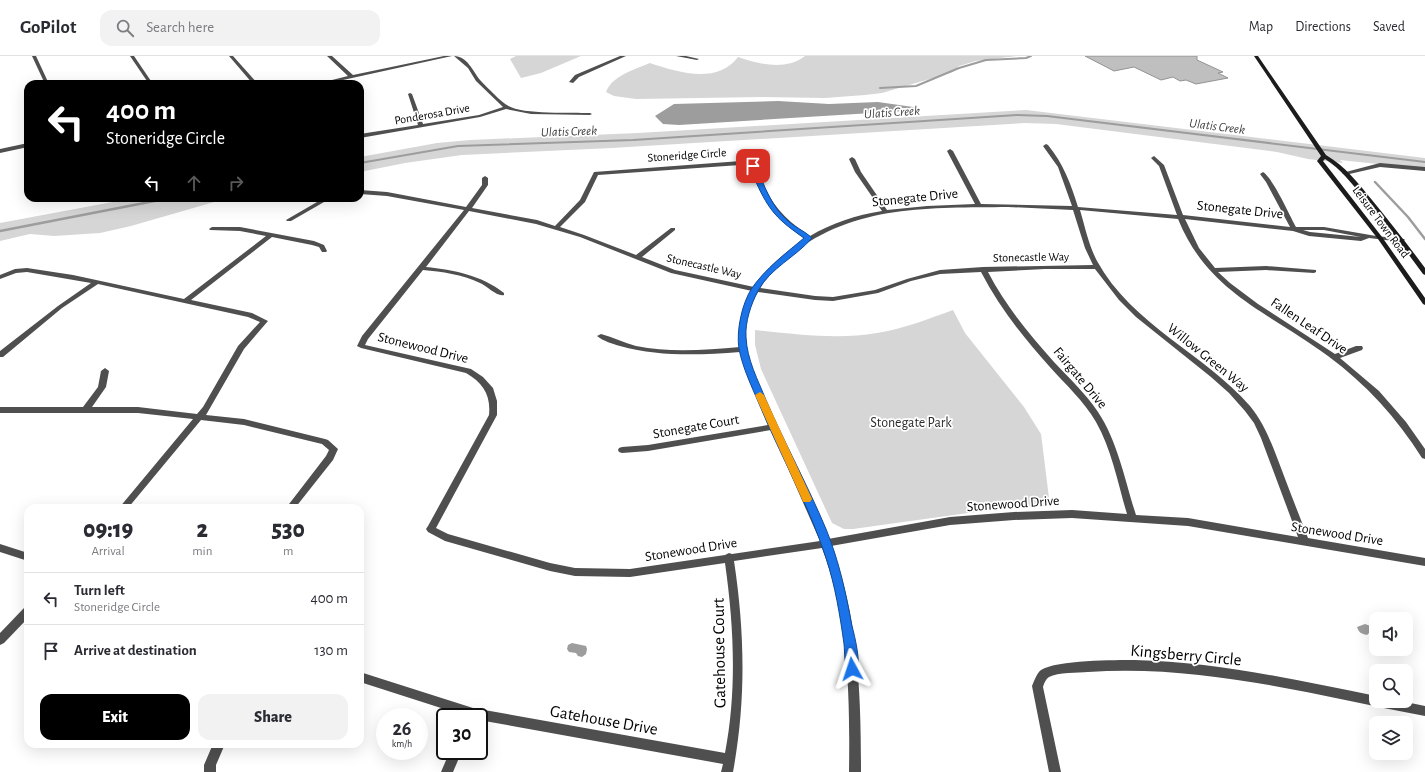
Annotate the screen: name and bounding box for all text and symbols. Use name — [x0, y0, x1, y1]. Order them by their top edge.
search box — [100, 10, 380, 46]
icon: search — [114, 17, 136, 39]
text: GoPilot — [20, 18, 76, 37]
text: Search here — [146, 20, 214, 35]
text: Map — [1249, 20, 1273, 34]
text: Directions — [1295, 20, 1351, 34]
text: Saved — [1373, 20, 1405, 34]
icon: left — [40, 96, 92, 148]
text: 400 m — [106, 97, 176, 125]
street label: Ponderosa Drive — [393, 101, 471, 127]
water label: Ulatis Creek — [864, 105, 920, 121]
water label: Ulatis Creek — [1188, 117, 1246, 137]
water label: Ulatis Creek — [541, 125, 597, 139]
text: Stoneridge Circle — [106, 130, 225, 148]
street label: Stoneridge Circle — [647, 146, 727, 164]
pin — [736, 149, 770, 183]
icon: arrive — [742, 155, 764, 177]
icon: left — [141, 172, 163, 194]
icon: ahead — [183, 172, 205, 194]
icon: right — [225, 172, 247, 194]
street label: Leisure Town Road — [1350, 184, 1412, 260]
street label: Stonegate Drive — [871, 187, 959, 209]
street label: Stonegate Drive — [1196, 199, 1284, 221]
street label: Stonecastle Way — [993, 250, 1069, 265]
street label: Stonecastle Way — [665, 252, 742, 281]
street label: Fallen Leaf Drive — [1268, 295, 1350, 357]
street label: Willow Green Way — [1165, 321, 1251, 395]
street label: Stonewood Drive — [376, 330, 470, 366]
street label: Fairgate Drive — [1050, 345, 1110, 411]
street label: Stonegate Court — [652, 412, 741, 441]
park label: Stonegate Park — [870, 416, 952, 430]
street label: Stonewood Drive — [966, 494, 1060, 514]
text: 09:19 — [83, 518, 133, 542]
text: 2 — [197, 518, 208, 542]
text: 530 — [271, 518, 305, 542]
street label: Stonewood Drive — [1290, 520, 1384, 548]
street label: Stonewood Drive — [644, 536, 738, 564]
text: Arrival — [91, 545, 125, 558]
text: min — [192, 545, 212, 558]
text: m — [283, 545, 293, 558]
text: Turn left — [74, 583, 125, 598]
icon: left — [40, 588, 62, 610]
text: 400 m — [310, 591, 348, 606]
street label: Gatehouse Court — [710, 597, 728, 708]
text: Stoneridge Circle — [74, 601, 160, 614]
map controls — [1369, 612, 1413, 760]
button: sound — [1369, 612, 1413, 656]
icon: arrive — [40, 640, 62, 662]
street label: Kingsberry Circle — [1130, 642, 1242, 669]
text: Arrive at destination — [74, 643, 197, 658]
text: 130 m — [314, 643, 348, 658]
position arrow — [831, 648, 873, 690]
button: search — [1369, 664, 1413, 708]
button: Exit — [40, 694, 190, 740]
button: Share — [198, 694, 348, 740]
street label: Gatehouse Drive — [549, 702, 659, 738]
speed limit sign: 30 — [436, 708, 488, 760]
button: layers — [1369, 716, 1413, 760]
text: 26 — [392, 719, 412, 739]
text: km/h — [392, 739, 412, 749]

